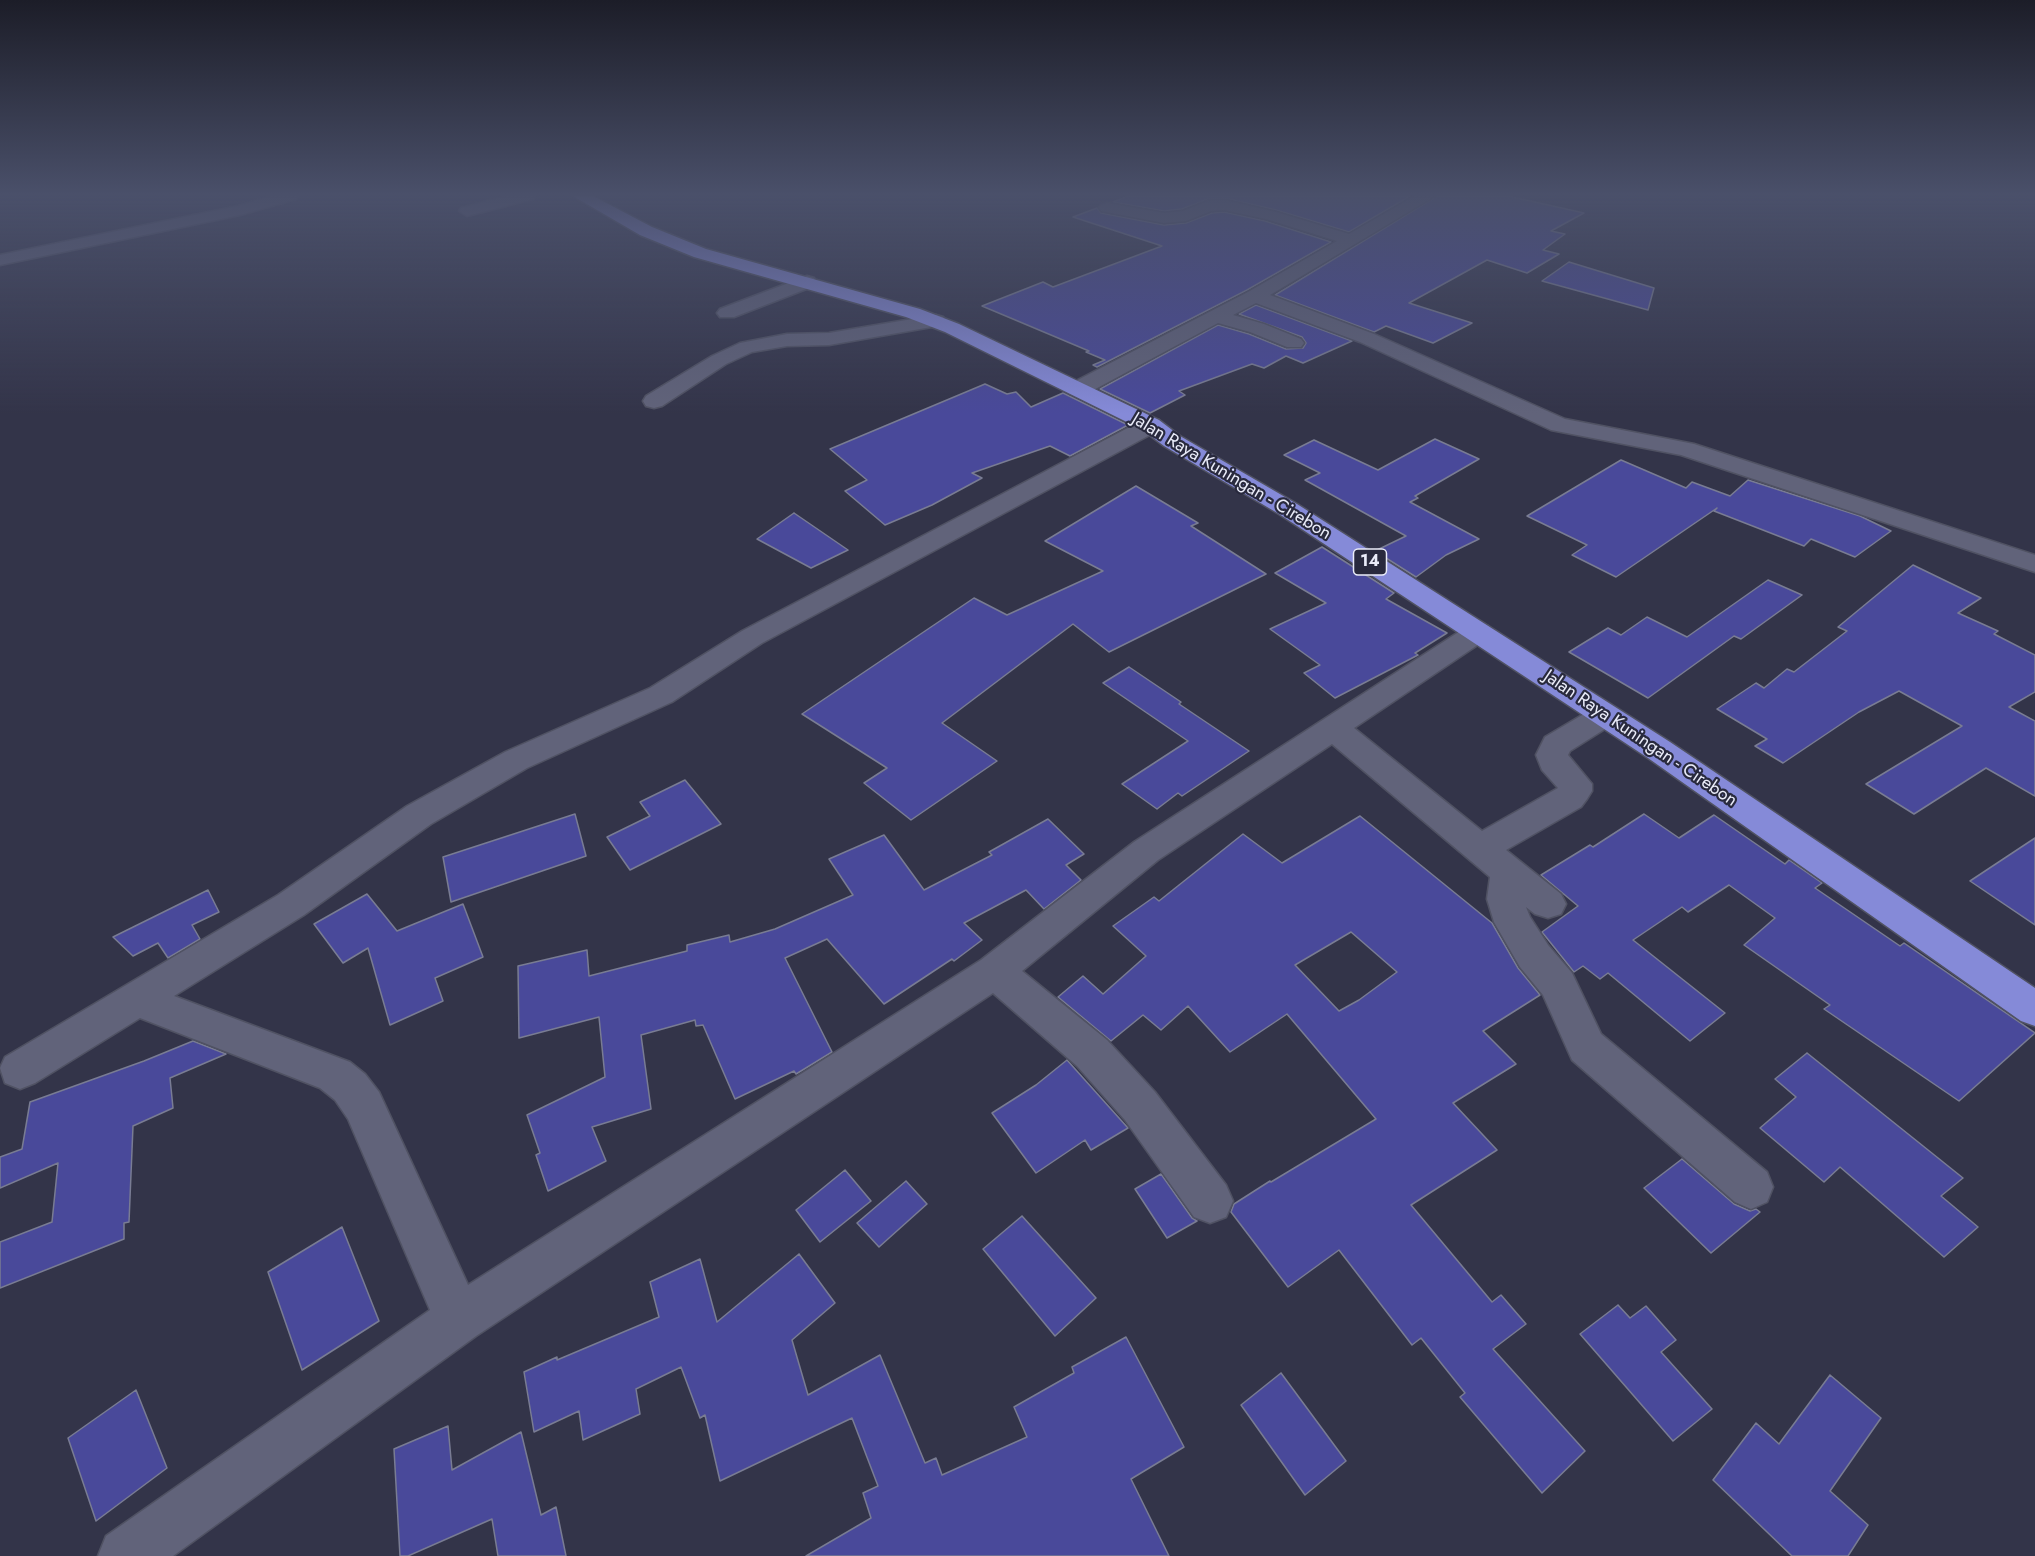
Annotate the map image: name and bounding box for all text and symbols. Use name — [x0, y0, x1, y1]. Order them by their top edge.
street label: Jalan Raya Kuningan - Cirebon — [1127, 409, 1335, 545]
road number: 14 — [1354, 549, 1386, 575]
street label: Jalan Raya Kuningan - Cirebon — [1539, 666, 1741, 812]

